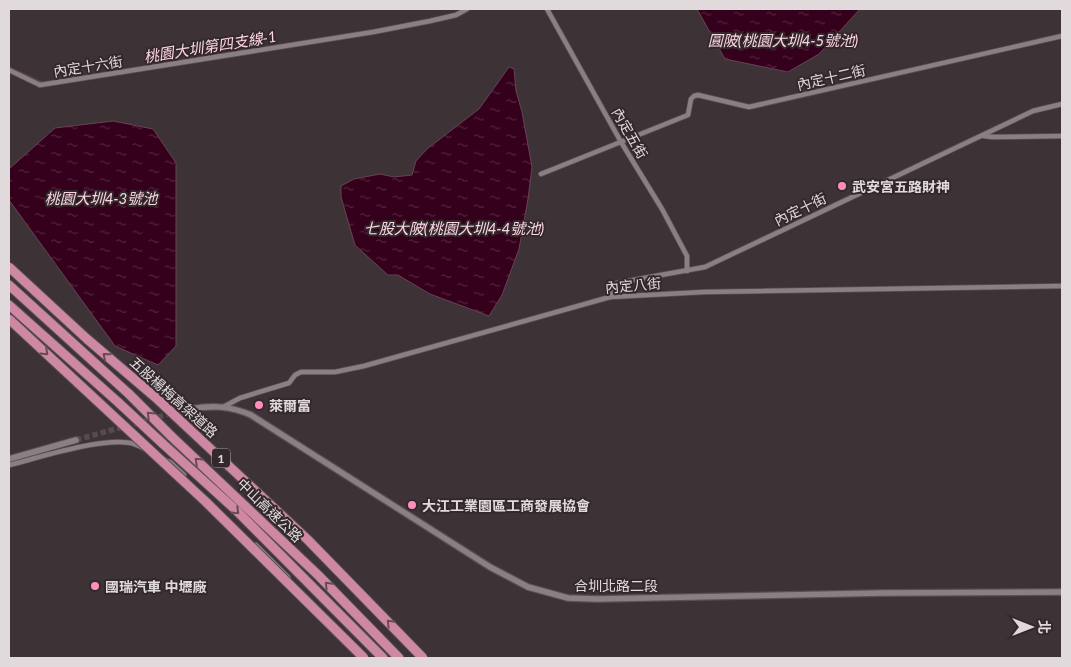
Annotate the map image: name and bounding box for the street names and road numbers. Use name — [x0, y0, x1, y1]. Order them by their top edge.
street label: 內定十六街 — [52, 52, 124, 80]
street label: 內定十二街 — [795, 61, 867, 93]
street label: 內定五街 — [609, 105, 651, 161]
street label: 內定十街 — [771, 189, 829, 229]
street label: 內定八街 — [604, 274, 662, 296]
street label: 五股楊梅高架道路 — [127, 353, 221, 441]
road number: 1 — [212, 448, 230, 468]
street label: 中山高速公路 — [234, 475, 306, 545]
street label: 合圳北路二段 — [574, 577, 658, 594]

